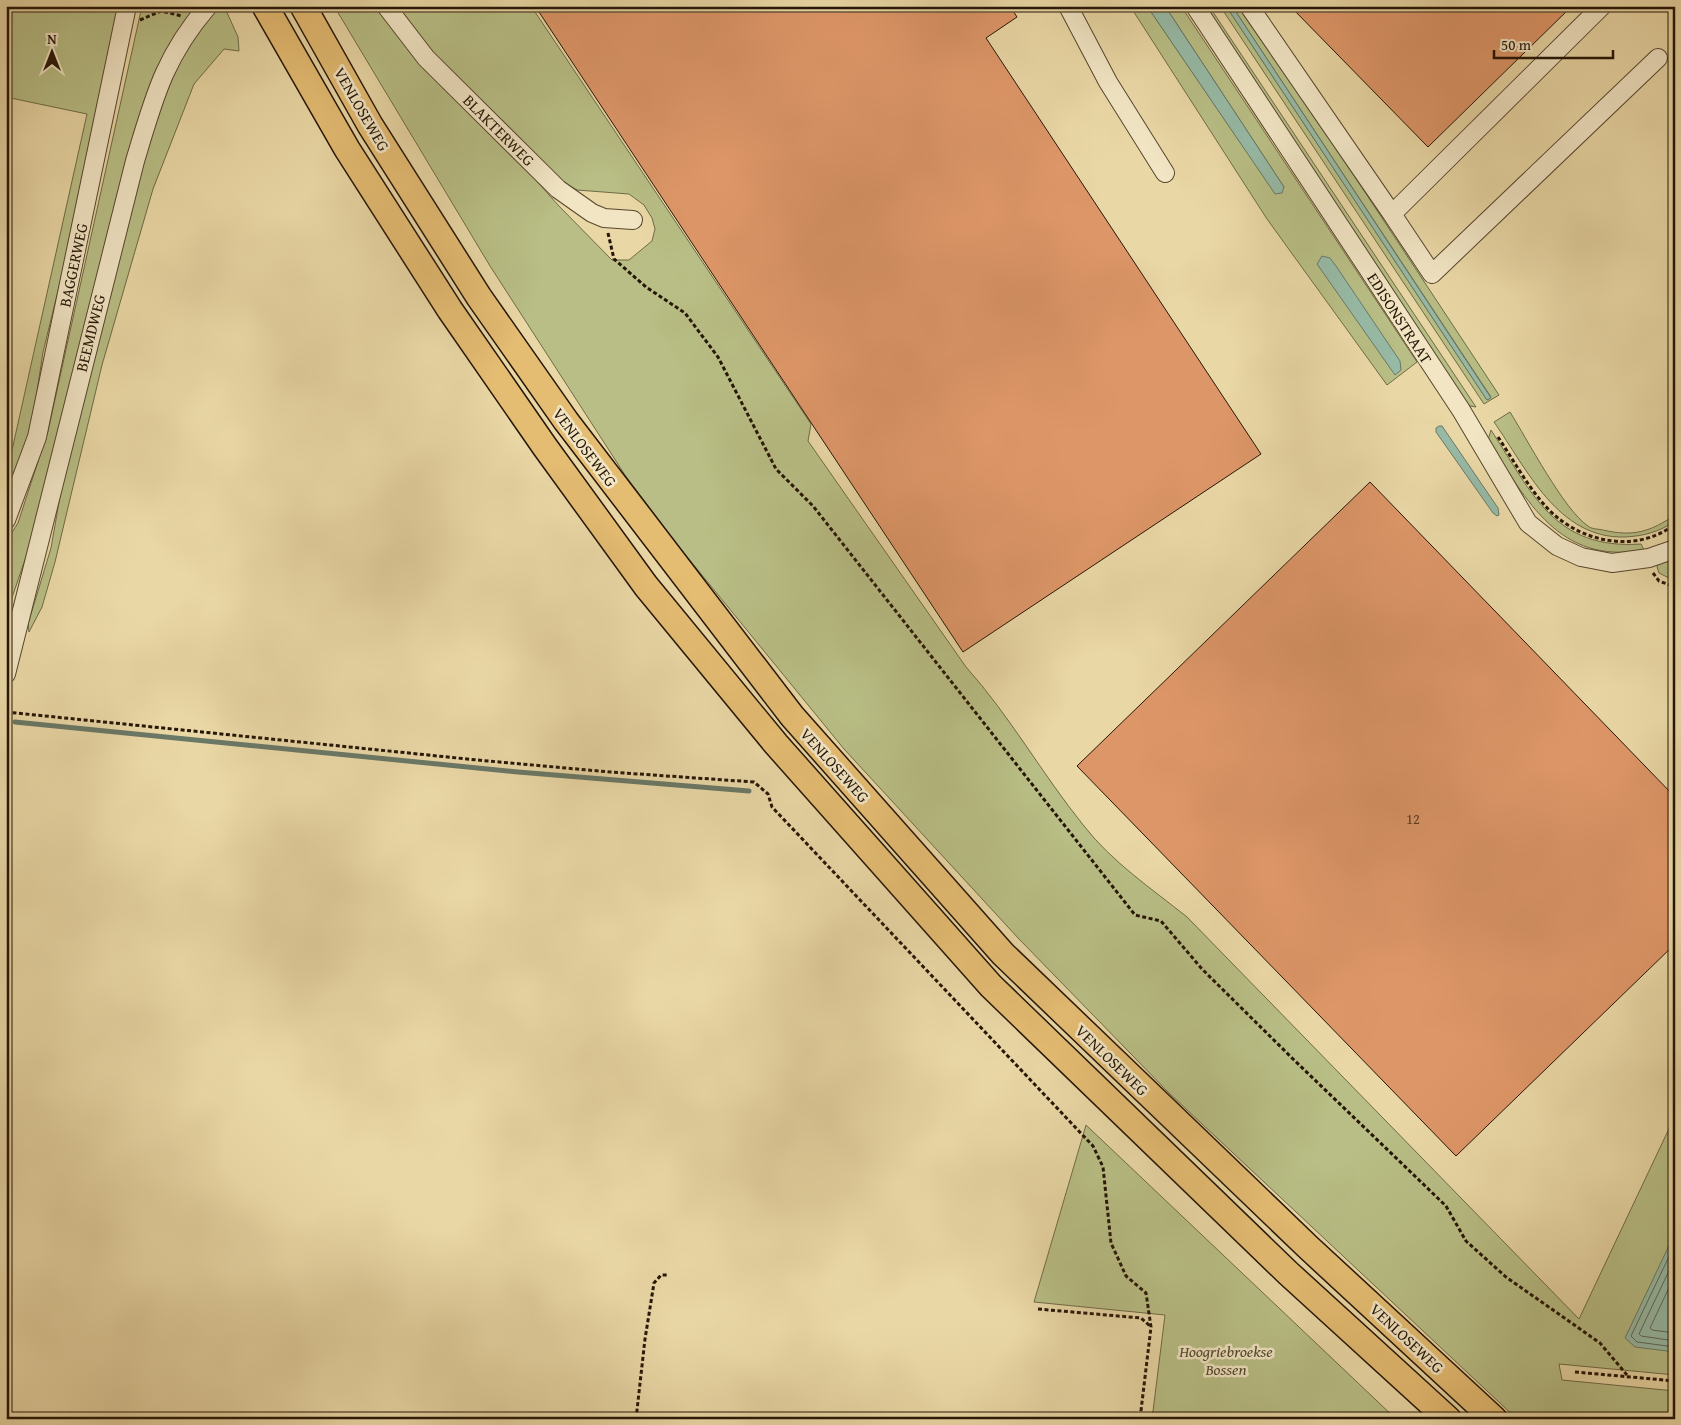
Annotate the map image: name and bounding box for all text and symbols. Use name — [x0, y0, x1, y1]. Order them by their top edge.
north arrow — [28, 28, 78, 78]
scale bar — [1494, 28, 1612, 60]
text: N — [47, 29, 57, 49]
text: 50 m — [1501, 34, 1532, 55]
street label: VENLOSEWEG — [328, 62, 396, 156]
street label: BLAKTERWEG — [458, 89, 541, 172]
street label: BAGGERWEG — [52, 220, 94, 309]
street label: EDISONSTRAAT — [1362, 268, 1438, 368]
street label: BEEMDWEG — [69, 291, 111, 374]
street label: VENLOSEWEG — [547, 402, 623, 492]
street label: VENLOSEWEG — [795, 722, 876, 808]
house number: 12 — [1406, 809, 1420, 829]
street label: VENLOSEWEG — [1070, 1019, 1154, 1102]
street label: VENLOSEWEG — [1365, 1297, 1450, 1379]
park label: Hoogriebroekse Bossen — [1178, 1339, 1273, 1381]

